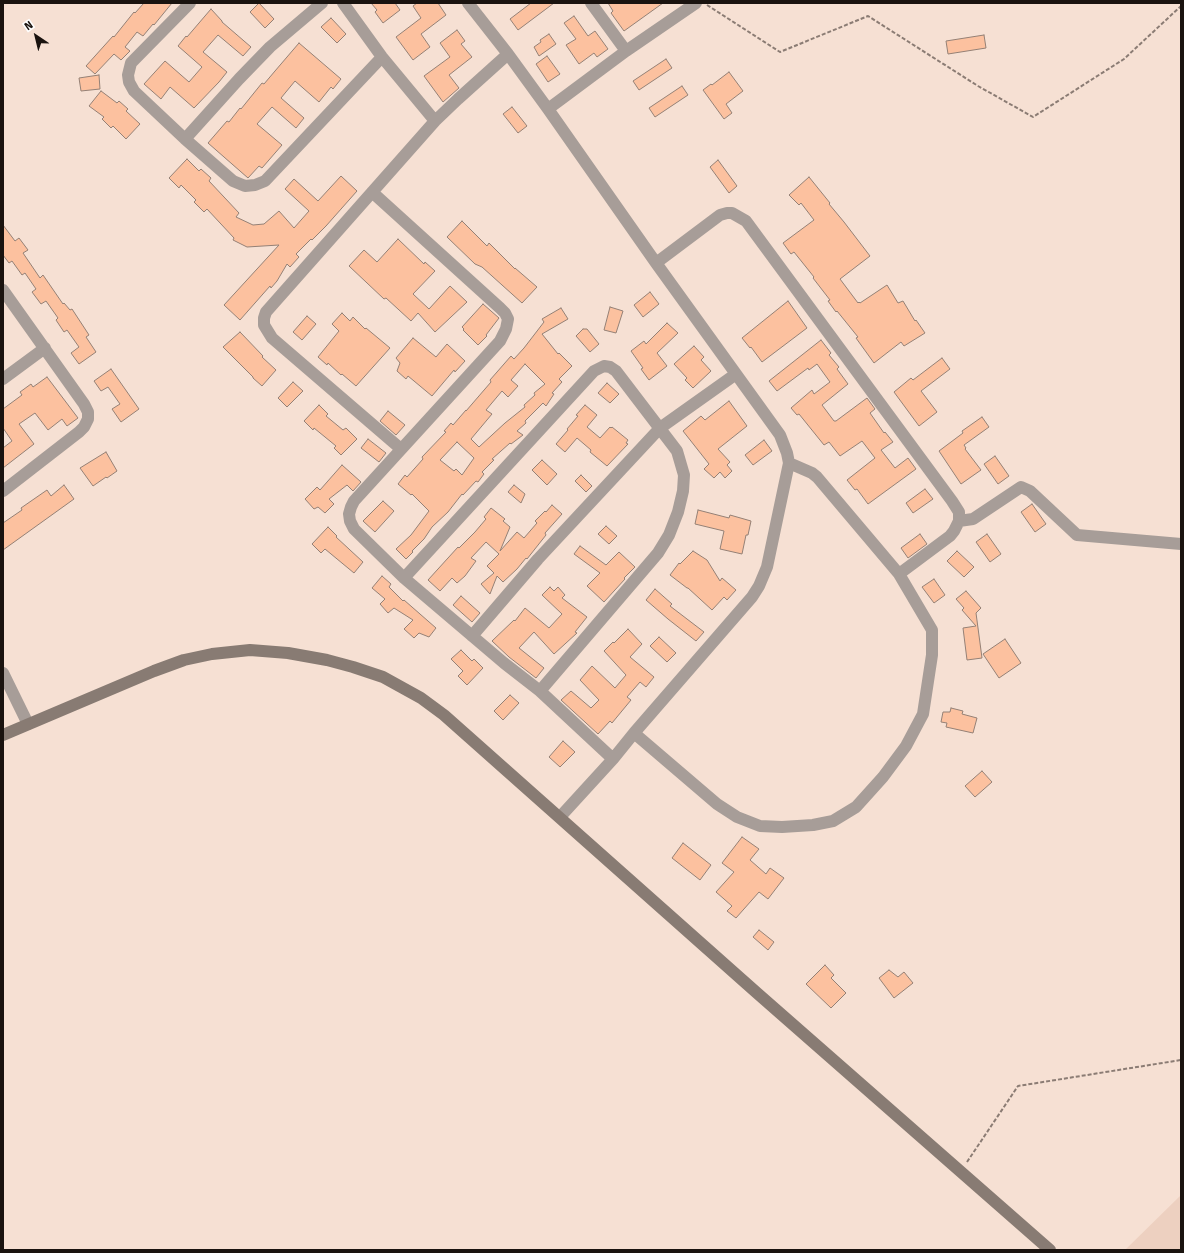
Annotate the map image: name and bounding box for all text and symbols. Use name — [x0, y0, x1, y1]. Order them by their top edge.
north arrow — [16, 16, 56, 56]
text: N — [22, 18, 36, 33]

